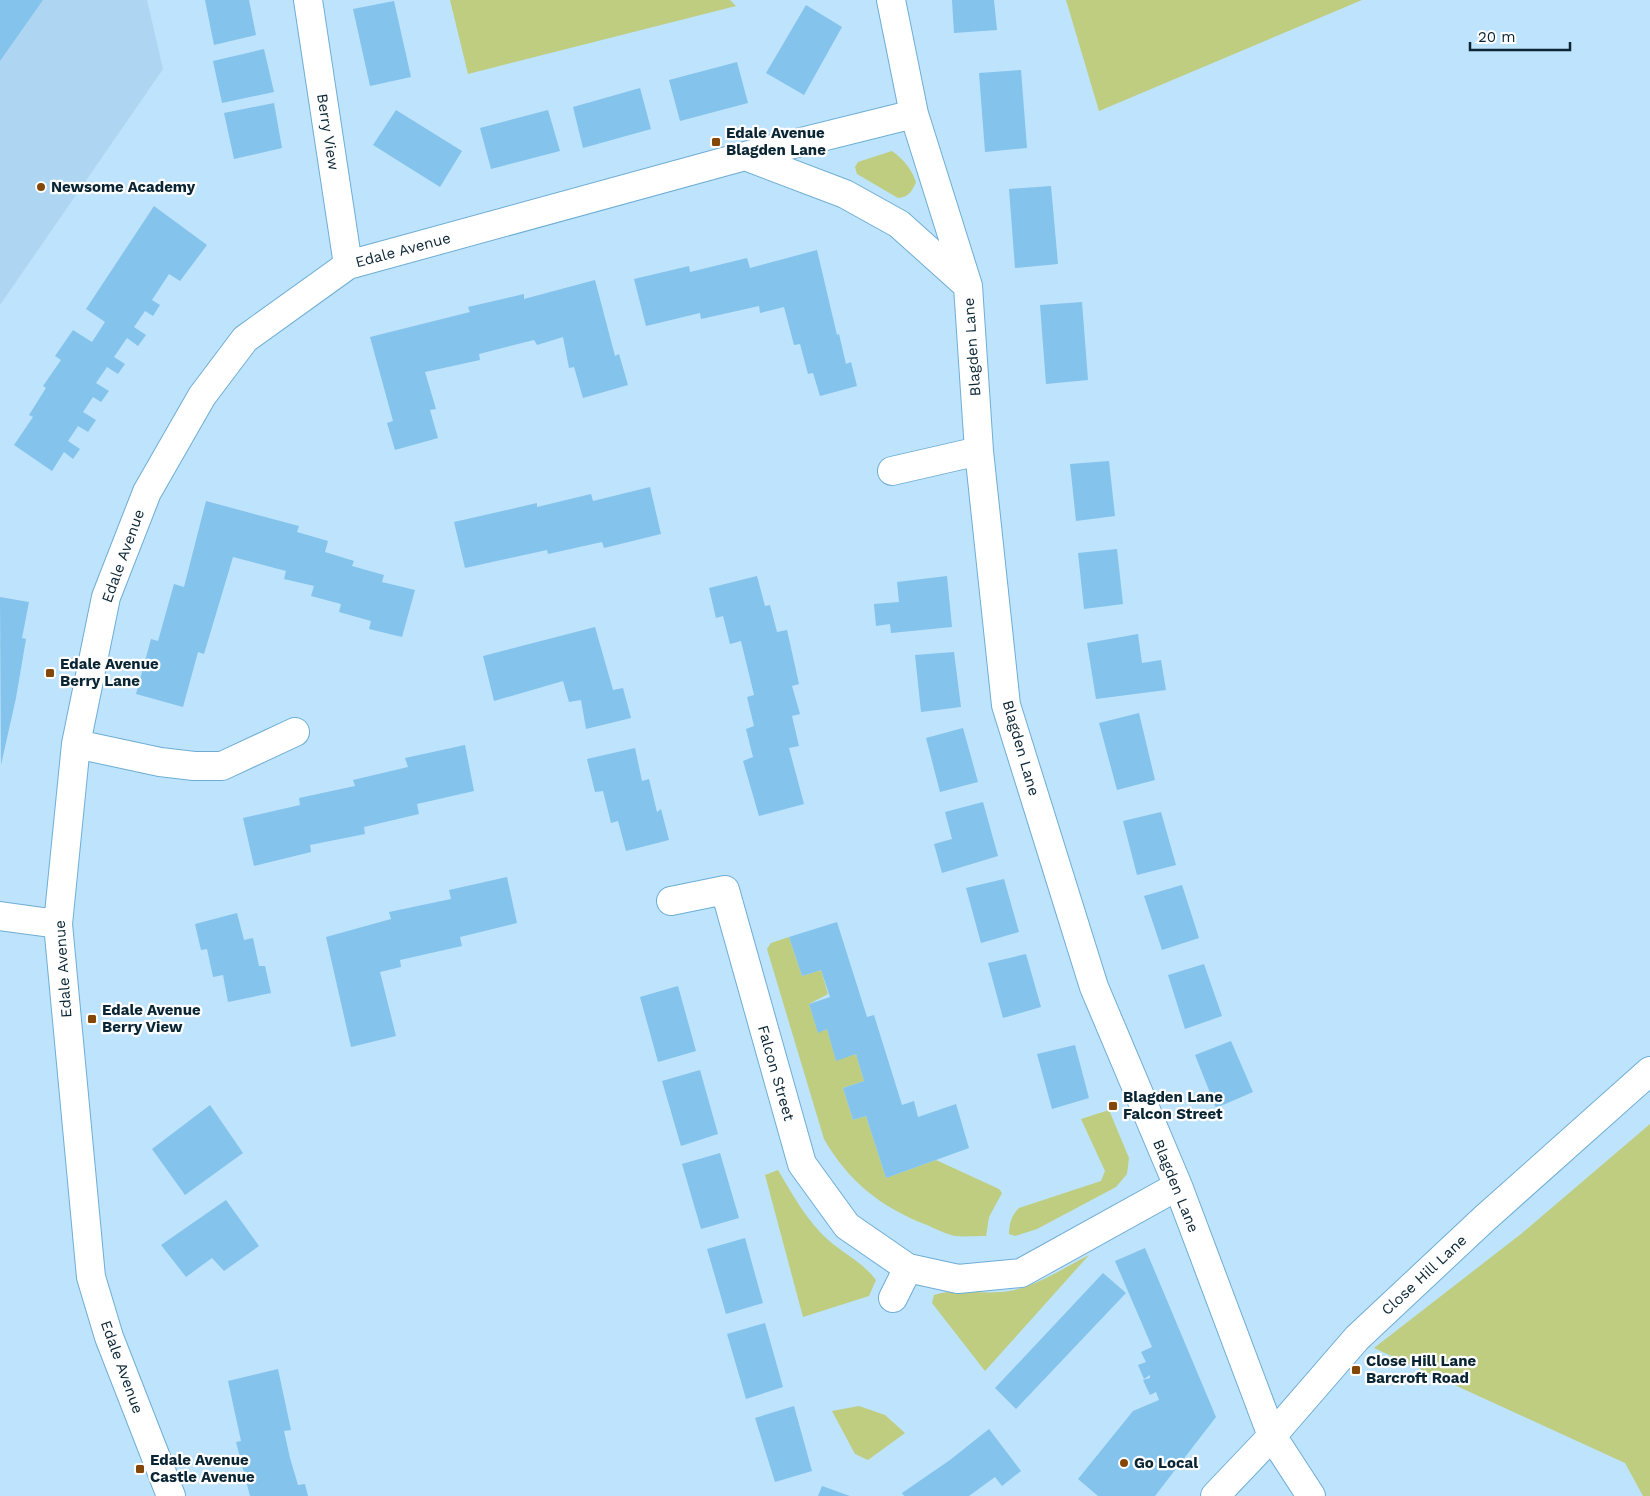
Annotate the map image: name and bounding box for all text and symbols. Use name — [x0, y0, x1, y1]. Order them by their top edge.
scale bar — [1470, 20, 1570, 52]
text: 20 m — [1478, 28, 1516, 46]
street label: Berry View — [313, 92, 343, 172]
place label: Edale Avenue Blagden Lane — [726, 124, 826, 159]
marker: Edale Avenue Blagden Lane — [710, 136, 722, 148]
place label: Newsome Academy — [51, 178, 196, 196]
marker: Newsome Academy — [35, 181, 47, 193]
street label: Edale Avenue — [353, 229, 453, 271]
street label: Blagden Lane — [960, 297, 984, 397]
street label: Edale Avenue — [98, 507, 148, 605]
place label: Edale Avenue Berry Lane — [60, 655, 159, 690]
marker: Edale Avenue Berry Lane — [44, 667, 56, 679]
street label: Blagden Lane — [999, 698, 1043, 798]
street label: Edale Avenue — [51, 919, 75, 1019]
place label: Edale Avenue Berry View — [102, 1001, 201, 1036]
marker: Edale Avenue Berry View — [86, 1013, 98, 1025]
street label: Falcon Street — [754, 1023, 798, 1123]
place label: Blagden Lane Falcon Street — [1123, 1088, 1223, 1123]
marker: Blagden Lane Falcon Street — [1107, 1100, 1119, 1112]
street label: Blagden Lane — [1149, 1137, 1203, 1235]
street label: Close Hill Lane — [1378, 1231, 1470, 1319]
street label: Edale Avenue — [97, 1318, 147, 1416]
place label: Close Hill Lane Barcroft Road — [1366, 1352, 1476, 1387]
marker: Close Hill Lane Barcroft Road — [1350, 1364, 1362, 1376]
place label: Edale Avenue Castle Avenue — [150, 1451, 255, 1486]
place label: Go Local — [1134, 1454, 1198, 1472]
marker: Go Local — [1118, 1457, 1130, 1469]
marker: Edale Avenue Castle Avenue — [134, 1463, 146, 1475]

